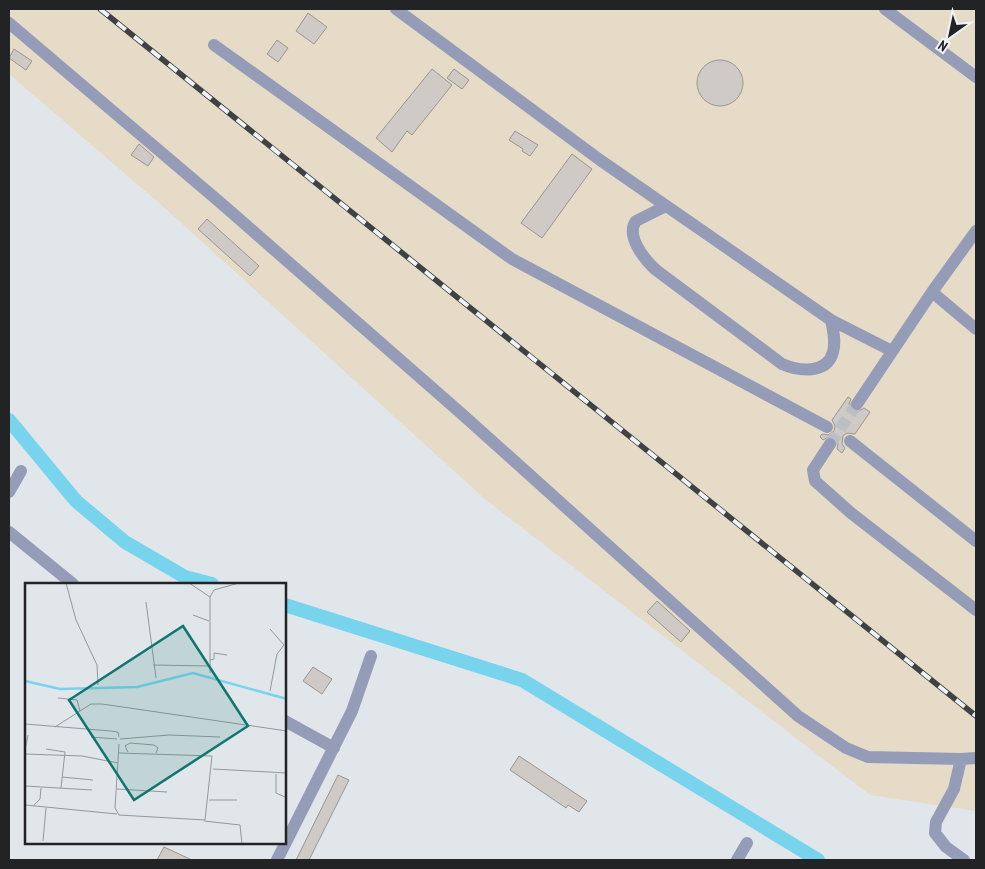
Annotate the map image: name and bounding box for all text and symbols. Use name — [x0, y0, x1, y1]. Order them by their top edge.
north arrow — [925, 10, 975, 60]
text: N — [935, 36, 951, 56]
inset map — [25, 583, 286, 844]

